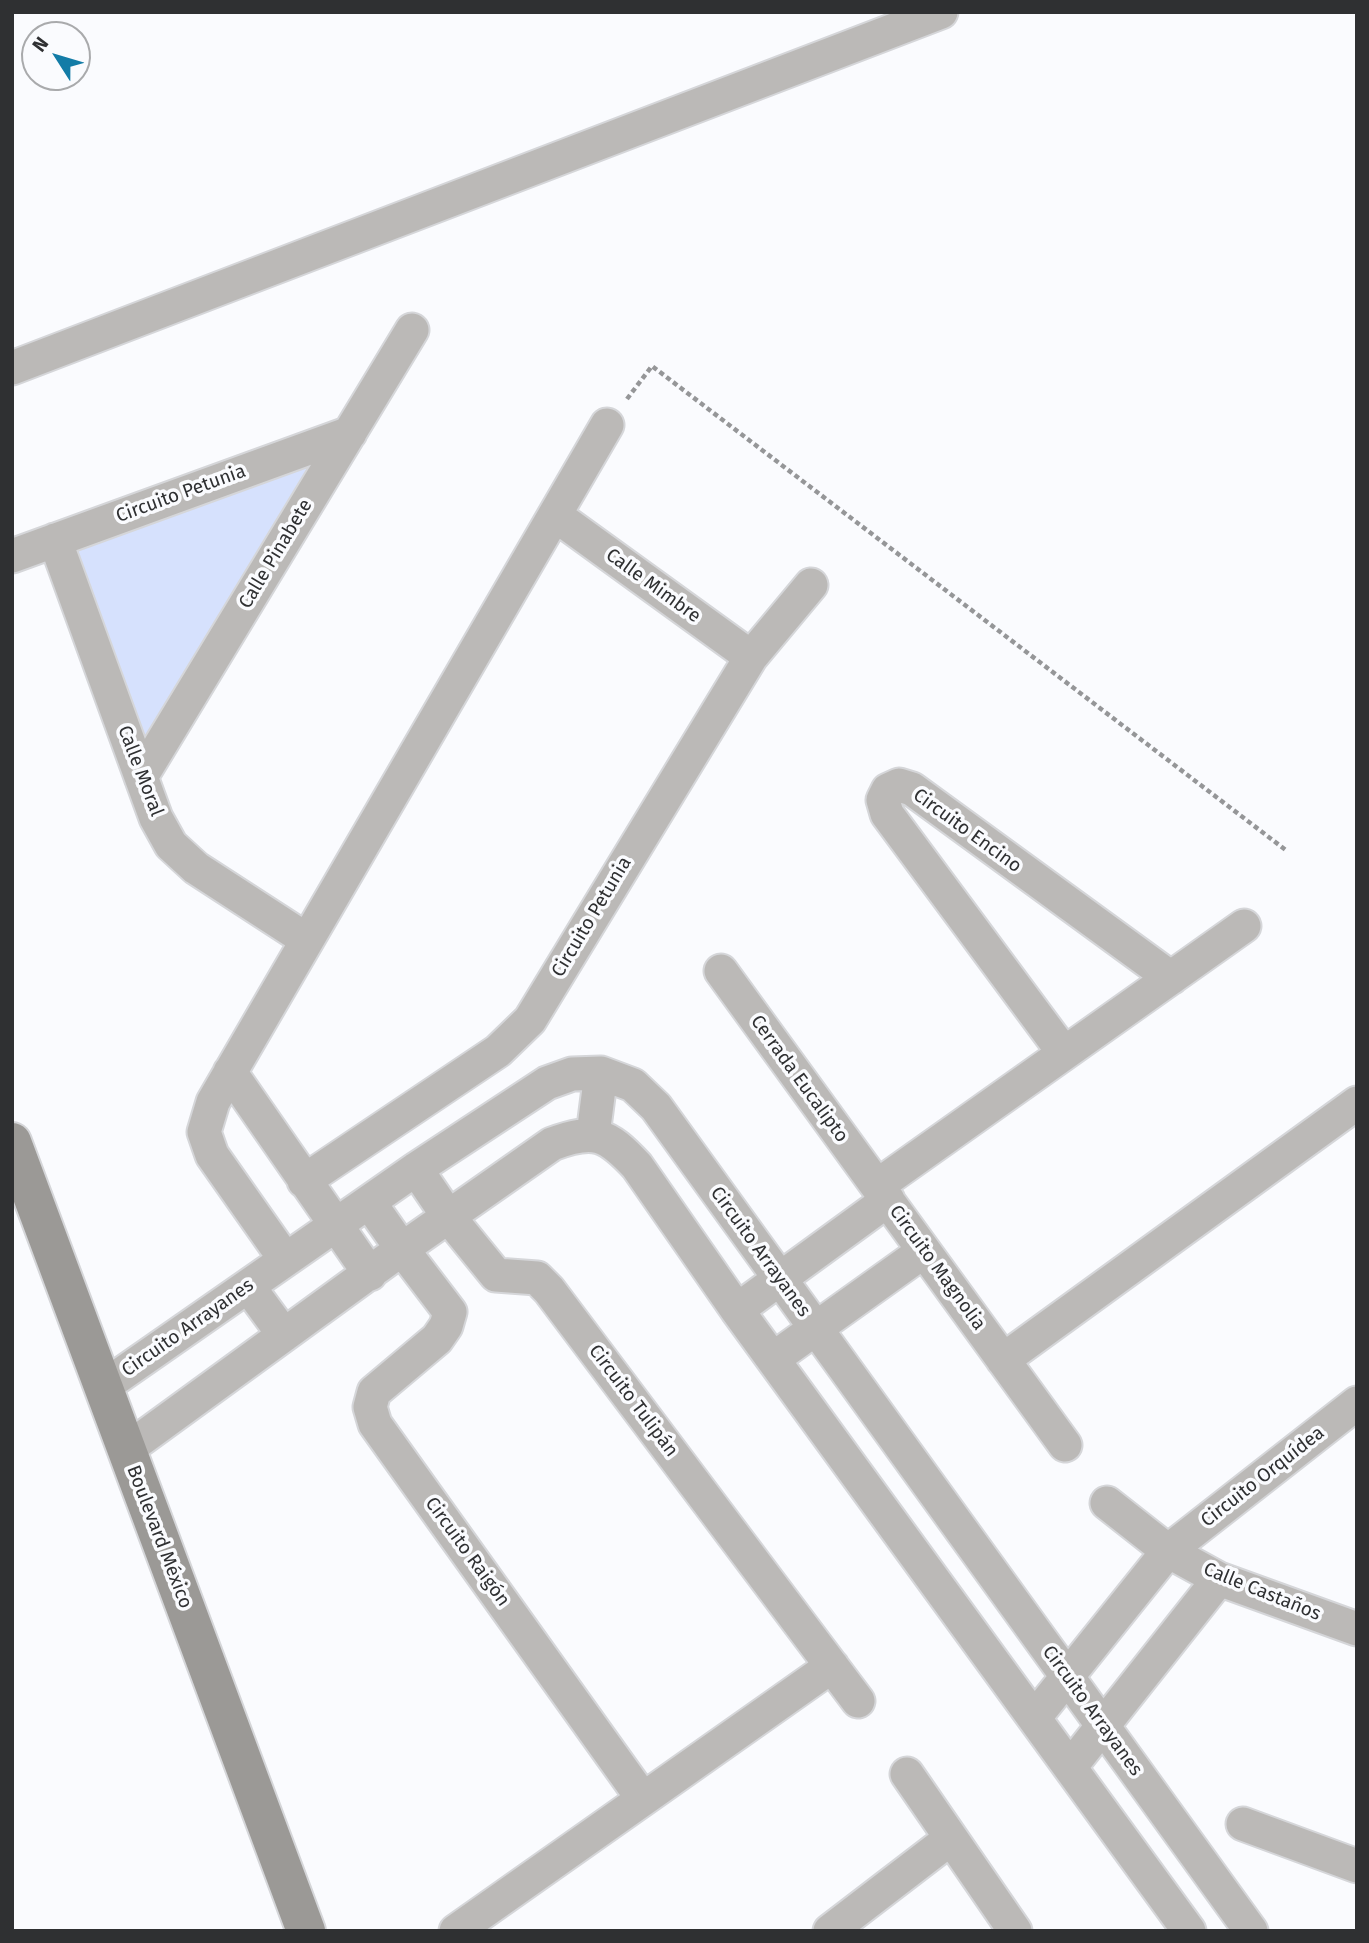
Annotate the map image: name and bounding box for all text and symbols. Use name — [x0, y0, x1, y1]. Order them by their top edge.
north arrow — [21, 21, 91, 91]
text: N — [27, 32, 53, 56]
street label: Circuito Petunia — [113, 460, 249, 528]
street label: Calle Pinabete — [234, 495, 318, 613]
street label: Calle Mimbre — [601, 544, 705, 628]
street label: Calle Moral — [112, 722, 168, 820]
street label: Circuito Encino — [908, 784, 1026, 878]
street label: Circuito Petunia — [547, 853, 637, 981]
street label: Cerrada Eucalipto — [745, 1011, 853, 1147]
street label: Circuito Arrayanes — [705, 1182, 815, 1322]
street label: Circuito Magnolia — [884, 1201, 990, 1335]
street label: Circuito Arrayanes — [118, 1274, 258, 1382]
street label: Circuito Tulipán — [583, 1340, 683, 1462]
street label: Circuito Orquídea — [1197, 1422, 1329, 1532]
street label: Boulevard México — [121, 1462, 197, 1612]
street label: Circuito Raigón — [420, 1493, 514, 1611]
street label: Calle Castaños — [1200, 1558, 1324, 1626]
street label: Circuito Arrayanes — [1037, 1641, 1147, 1781]

